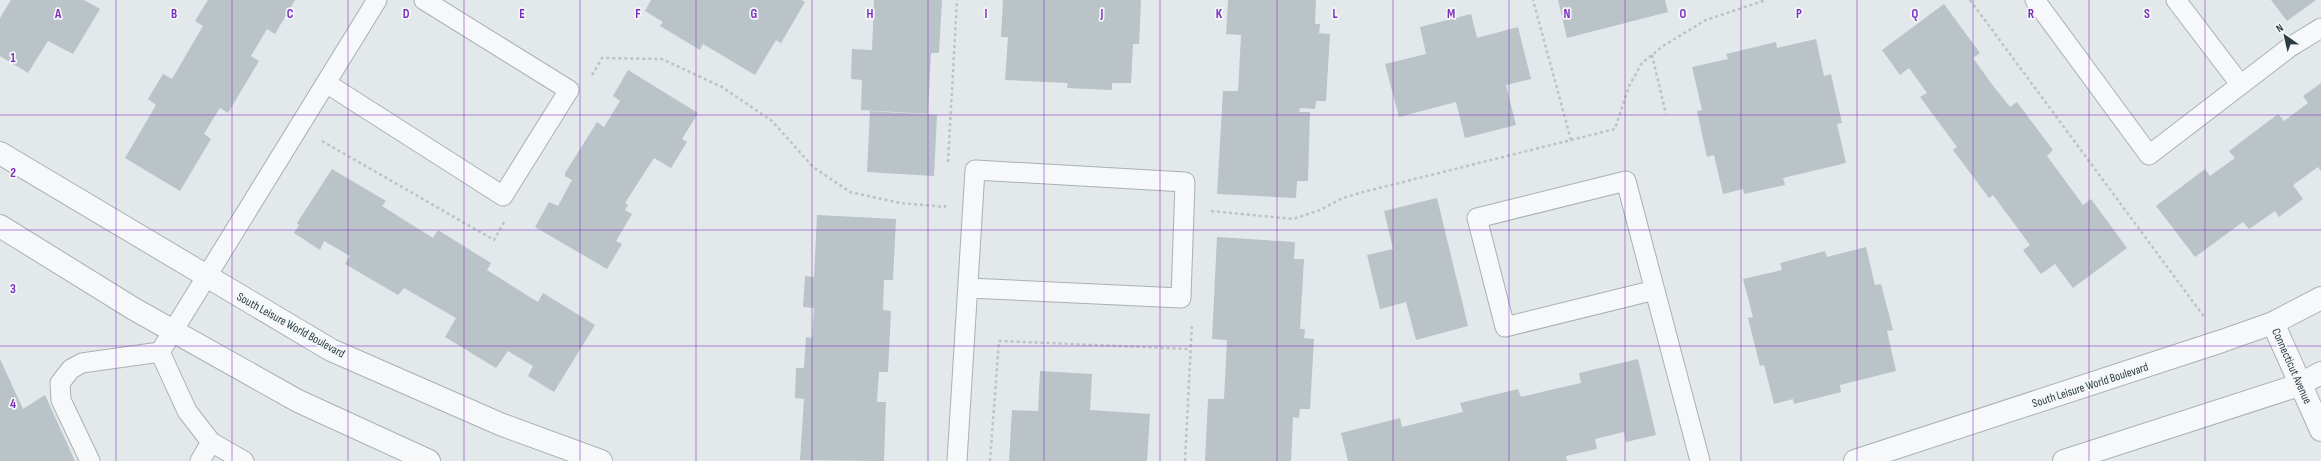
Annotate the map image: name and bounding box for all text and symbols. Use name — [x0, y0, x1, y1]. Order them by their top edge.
text: A — [54, 6, 62, 22]
text: B — [171, 6, 177, 22]
text: C — [287, 6, 294, 22]
text: D — [403, 6, 410, 22]
text: E — [519, 6, 525, 22]
text: F — [635, 6, 641, 22]
text: G — [751, 6, 758, 22]
text: H — [867, 6, 874, 22]
text: I — [985, 6, 988, 22]
text: J — [1100, 6, 1104, 22]
text: K — [1216, 6, 1223, 22]
text: L — [1332, 6, 1338, 22]
text: M — [1447, 6, 1455, 22]
text: N — [1564, 6, 1571, 22]
text: O — [1680, 6, 1687, 22]
text: P — [1796, 6, 1802, 22]
text: Q — [1912, 6, 1919, 22]
text: R — [2028, 6, 2035, 22]
text: S — [2144, 6, 2150, 22]
north arrow — [2265, 16, 2305, 56]
text: N — [2274, 21, 2286, 35]
text: 1 — [10, 50, 16, 66]
text: 2 — [10, 165, 16, 181]
text: 3 — [10, 281, 16, 297]
street label: South Leisure World Boulevard — [234, 289, 347, 361]
street label: Connecticut Avenue — [2268, 326, 2315, 406]
street label: South Leisure World Boulevard — [2030, 360, 2150, 411]
text: 4 — [10, 396, 16, 412]

